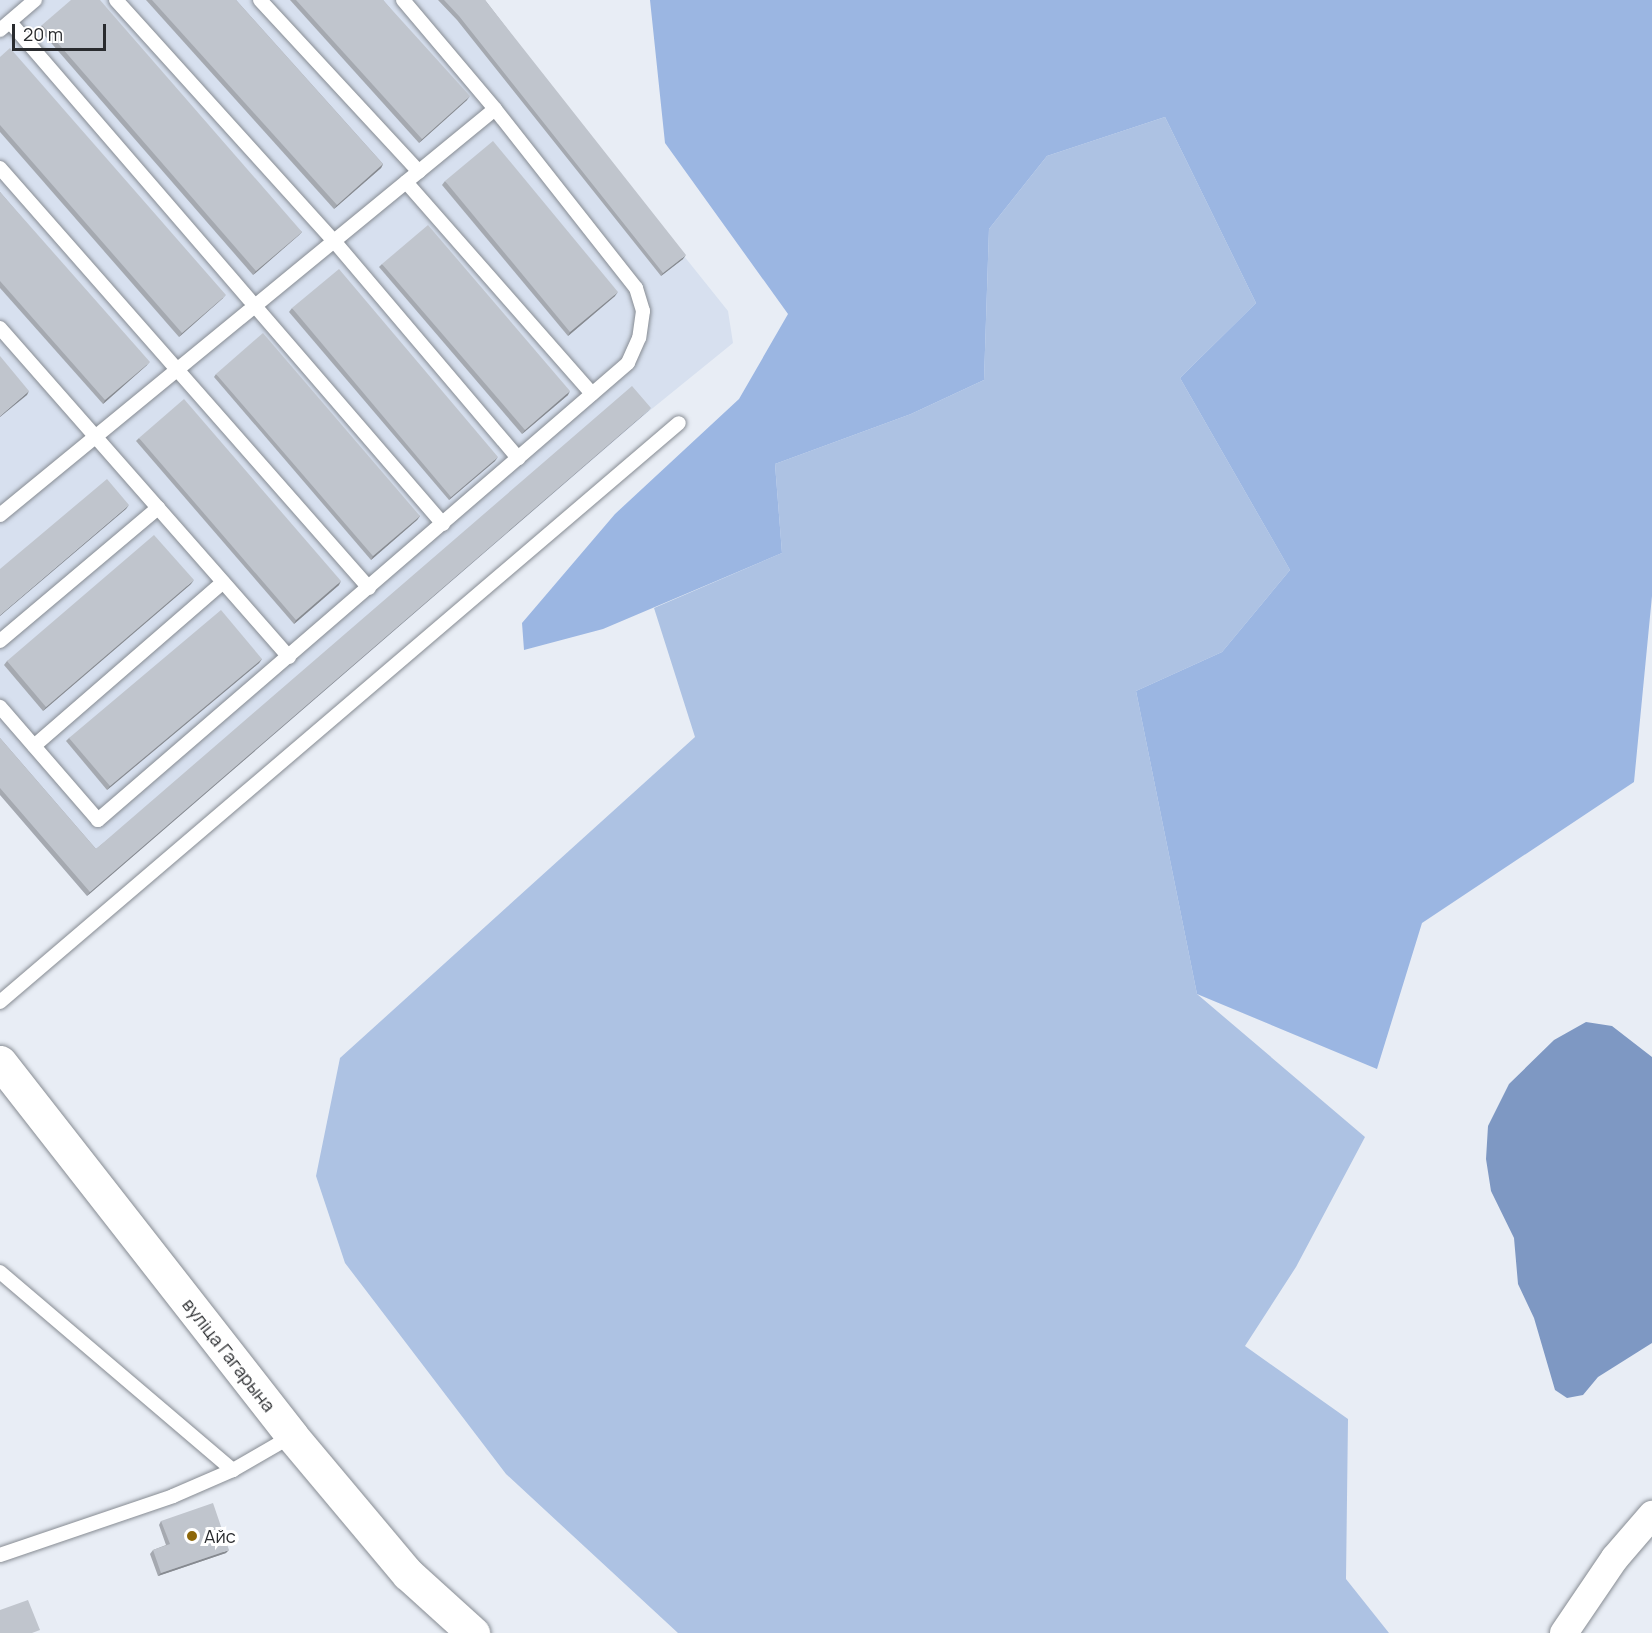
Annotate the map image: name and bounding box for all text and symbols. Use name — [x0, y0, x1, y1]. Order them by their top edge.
scale bar — [15, 12, 110, 50]
text: 20 m — [23, 22, 63, 46]
street label: вуліца Гагарына — [178, 1294, 280, 1416]
place label: Айс — [204, 1525, 236, 1547]
marker: Айс — [185, 1529, 199, 1543]

